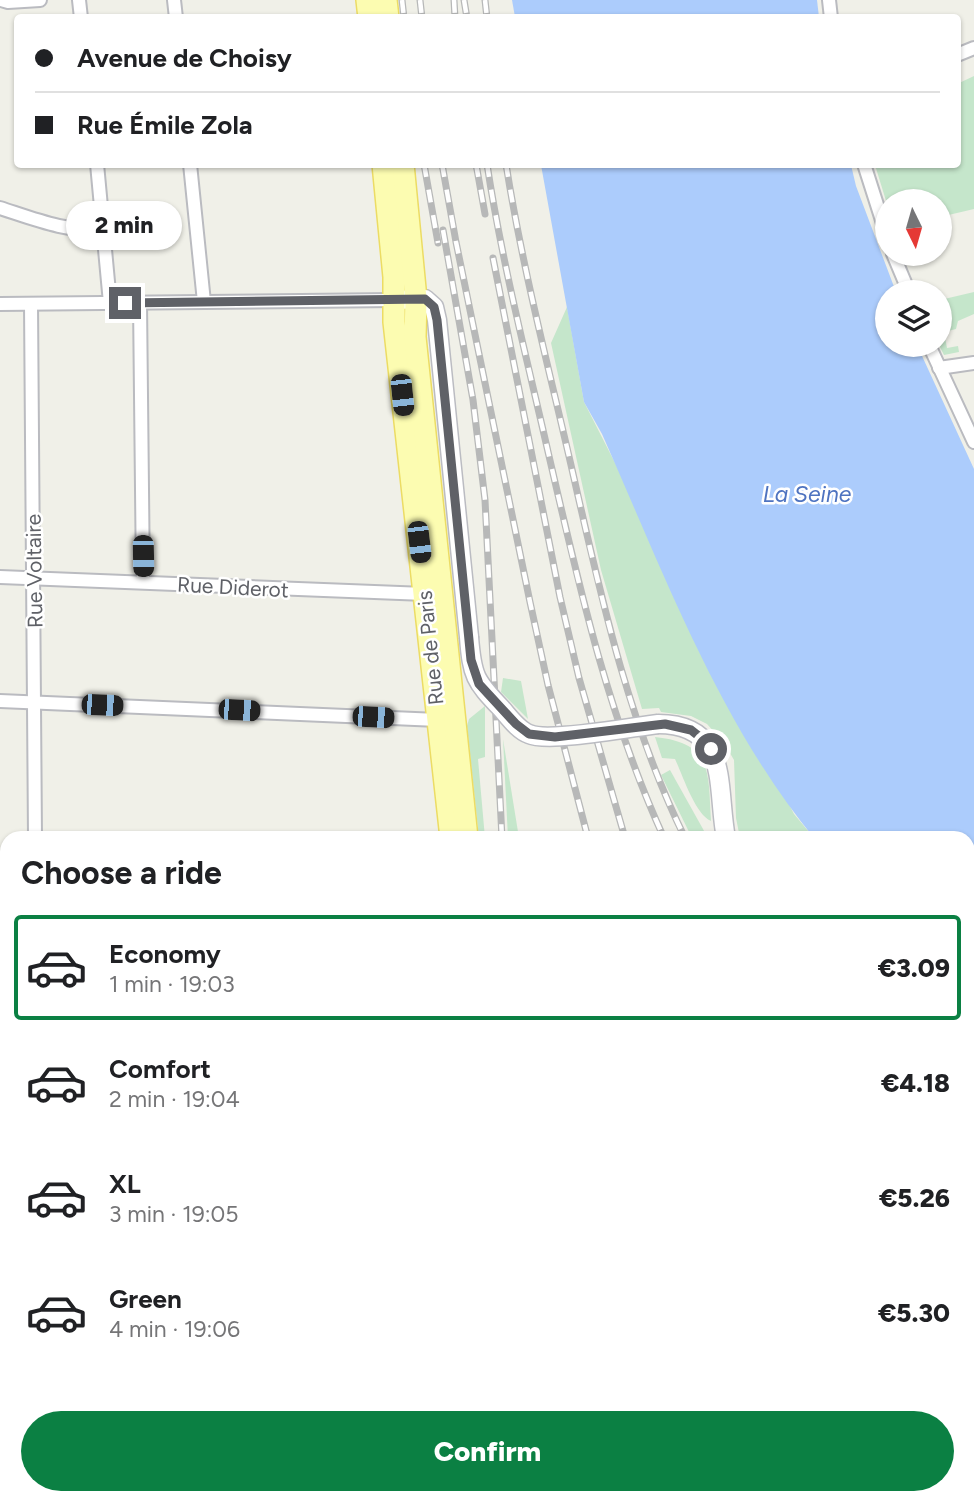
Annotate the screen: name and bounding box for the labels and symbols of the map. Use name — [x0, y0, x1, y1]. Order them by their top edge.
north arrow — [875, 189, 952, 266]
callout: 2 min — [67, 202, 183, 250]
route end — [109, 287, 141, 319]
car — [390, 373, 415, 417]
water label: La Seine — [763, 480, 852, 508]
street label: Rue Voltaire — [21, 514, 47, 628]
car — [407, 520, 432, 564]
car — [133, 535, 154, 577]
street label: Rue Diderot — [177, 572, 290, 602]
street label: Rue de Paris — [412, 590, 448, 706]
car — [81, 694, 124, 716]
car — [218, 698, 261, 722]
car — [352, 705, 395, 729]
route start — [695, 733, 727, 765]

